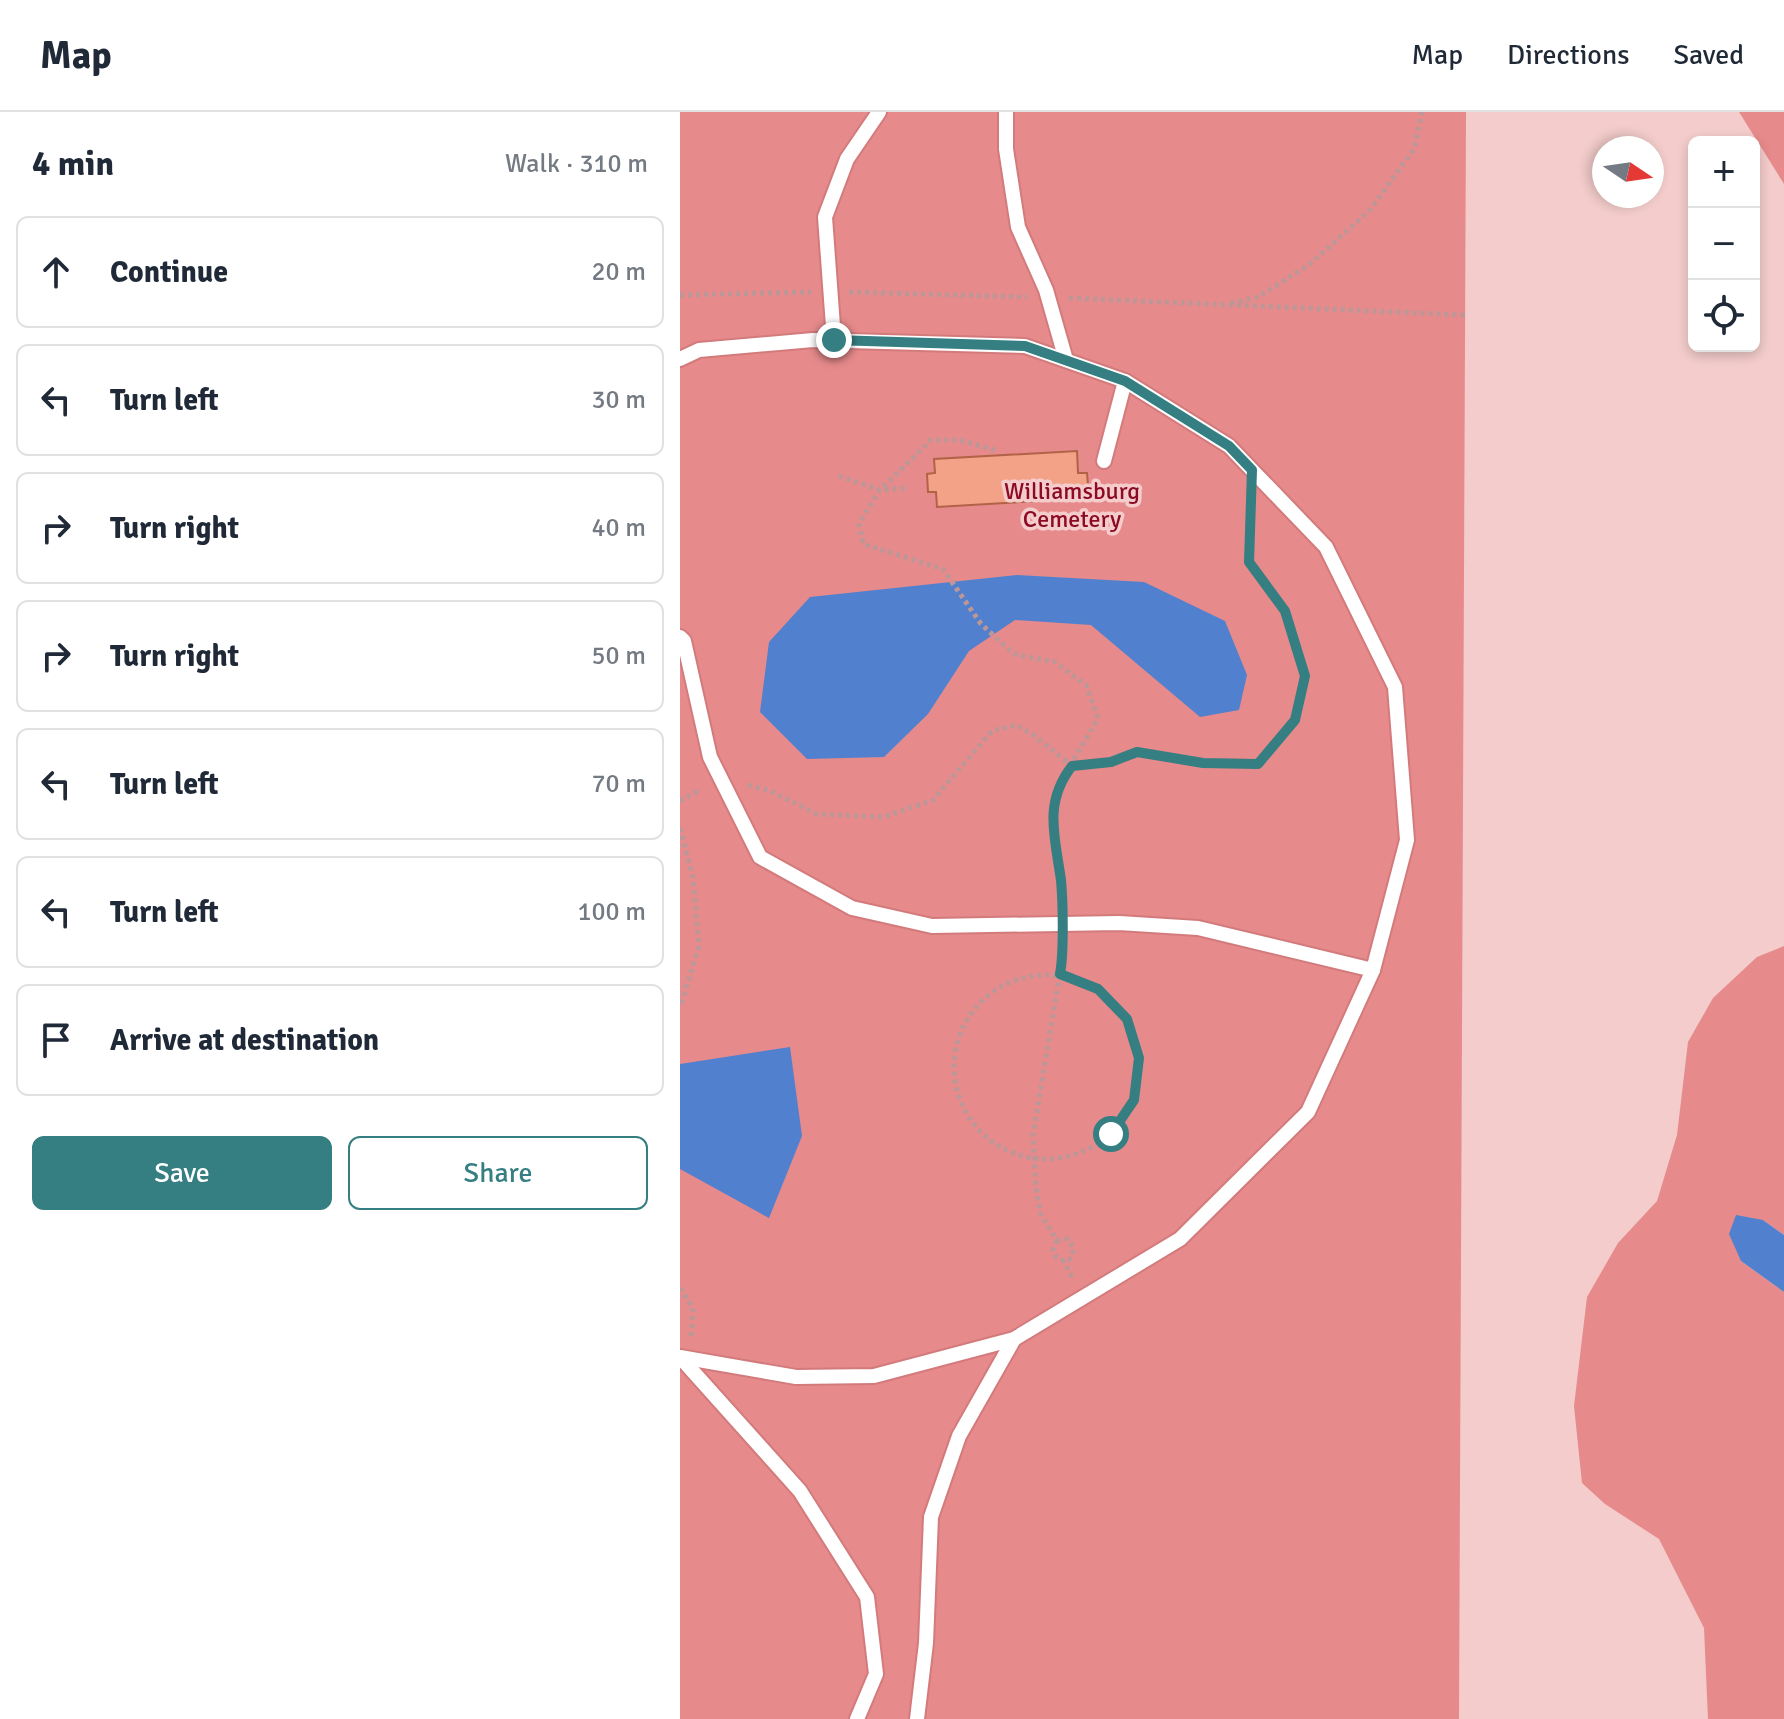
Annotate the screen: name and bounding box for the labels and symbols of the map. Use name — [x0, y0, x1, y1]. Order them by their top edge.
north arrow — [1592, 136, 1664, 208]
route end — [816, 322, 852, 358]
park label: Williamsburg Cemetery — [1004, 476, 1140, 534]
route start — [1093, 1116, 1129, 1152]

